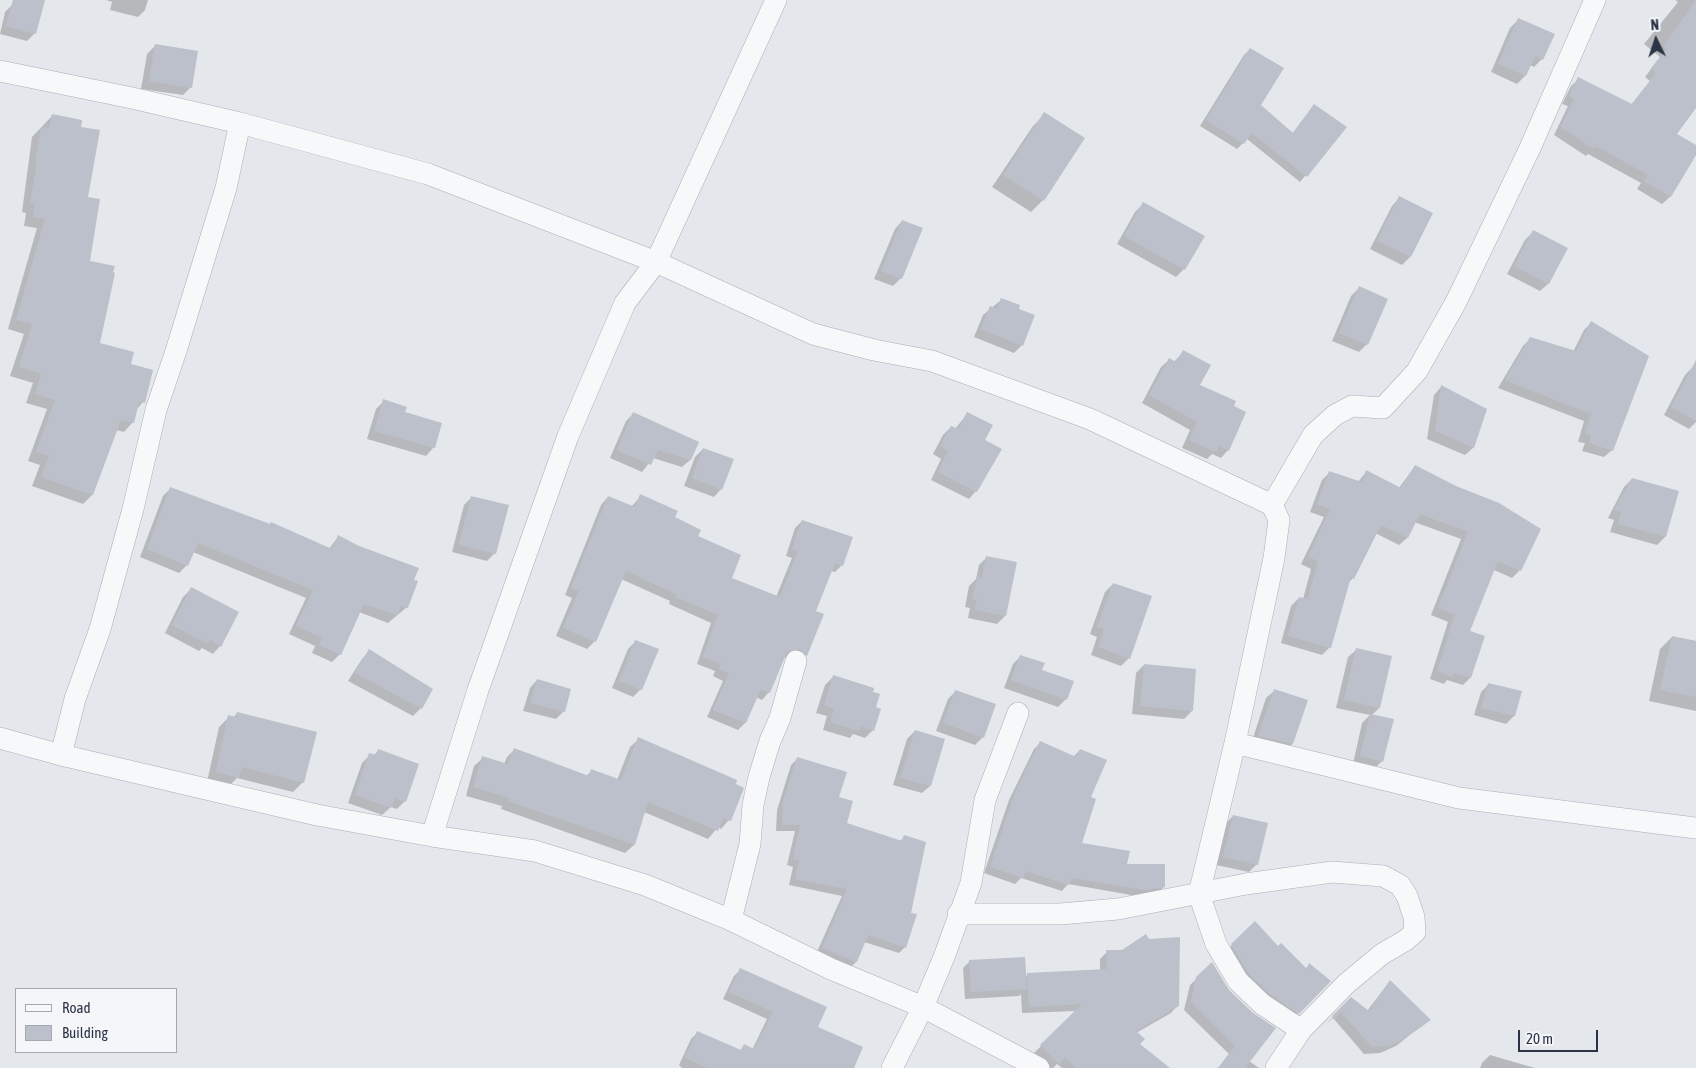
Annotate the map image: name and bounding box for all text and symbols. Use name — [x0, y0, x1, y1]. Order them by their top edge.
north arrow — [1631, 15, 1681, 65]
text: N — [1650, 17, 1660, 33]
legend — [15, 988, 178, 1053]
text: Road — [62, 999, 91, 1016]
scale bar — [1521, 1020, 1601, 1052]
text: Building — [62, 1024, 108, 1041]
text: 20 m — [1526, 1030, 1553, 1047]

